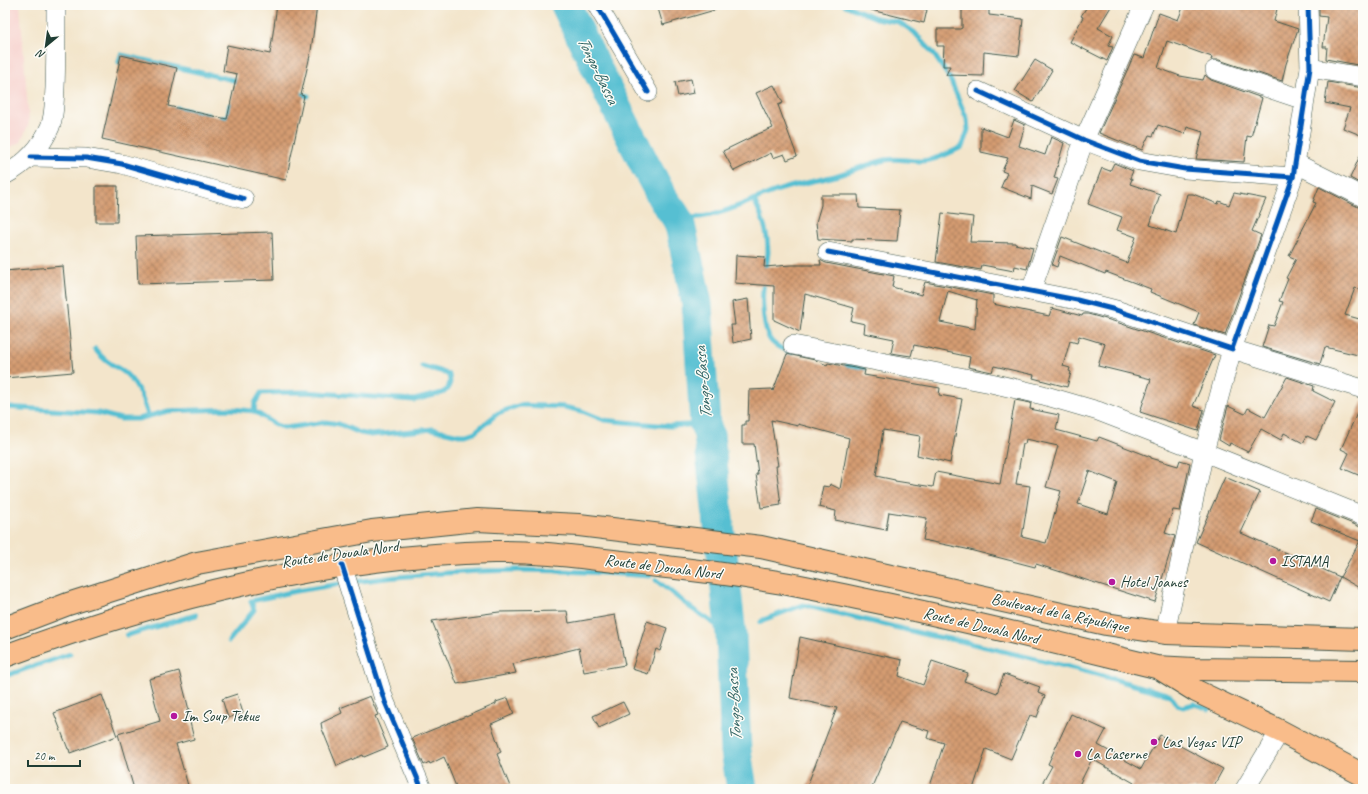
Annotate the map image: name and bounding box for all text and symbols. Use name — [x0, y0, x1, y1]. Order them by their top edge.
north arrow — [26, 26, 66, 66]
water label: Tongo-Bassa — [573, 33, 624, 109]
text: N — [33, 46, 48, 63]
water label: Tongo-Bassa — [689, 344, 717, 420]
street label: Route de Douala Nord — [280, 536, 402, 572]
street label: Route de Douala Nord — [603, 550, 725, 584]
place label: ISTAMA — [1281, 551, 1330, 571]
marker: ISTAMA — [1268, 556, 1278, 566]
place label: Hotel Joanes — [1120, 572, 1189, 592]
marker: Hotel Joanes — [1107, 577, 1117, 587]
street label: Boulevard de la République — [989, 589, 1132, 638]
street label: Route de Douala Nord — [921, 603, 1043, 650]
water label: Tongo-Bassa — [722, 666, 746, 742]
place label: Im Soup Tekue — [182, 706, 261, 726]
marker: Im Soup Tekue — [169, 711, 179, 721]
place label: Las Vegas VIP — [1162, 732, 1244, 752]
marker: Las Vegas VIP — [1149, 737, 1159, 747]
scale bar — [28, 742, 80, 768]
place label: La Caserne — [1086, 744, 1148, 764]
text: 20 m — [34, 748, 56, 764]
marker: La Caserne — [1073, 749, 1083, 759]

